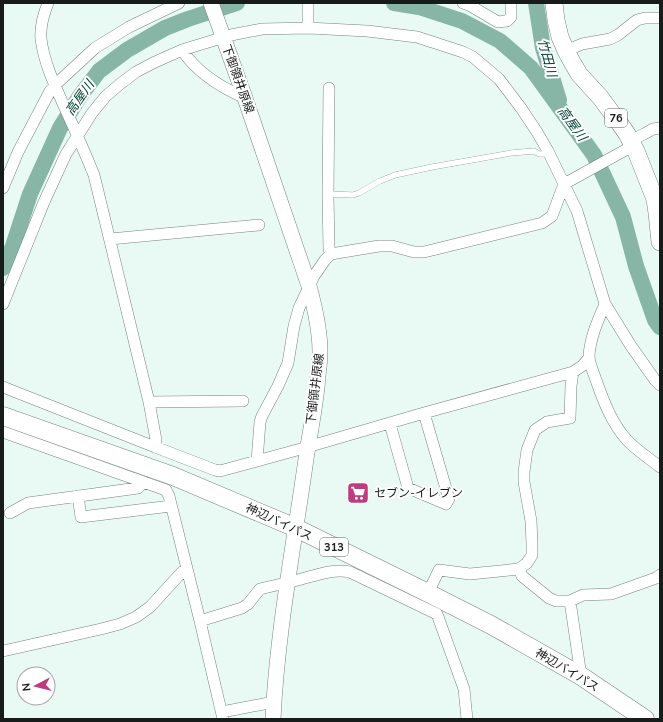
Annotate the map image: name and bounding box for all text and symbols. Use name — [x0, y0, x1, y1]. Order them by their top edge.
water label: 竹田川 — [533, 37, 561, 81]
street label: 下御領井原線 — [218, 42, 258, 116]
water label: 高屋川 — [61, 75, 100, 119]
water label: 高屋川 — [553, 103, 592, 147]
road number: 76 — [605, 109, 627, 127]
street label: 下御領井原線 — [303, 352, 327, 426]
supermarket icon: セブン-イレブン — [345, 480, 371, 506]
place label: セブン-イレブン — [374, 485, 463, 501]
street label: 神辺バイパス — [243, 500, 315, 544]
road number: 313 — [320, 538, 348, 556]
street label: 神辺バイパス — [532, 645, 602, 695]
north arrow — [16, 666, 56, 706]
text: N — [19, 682, 35, 692]

